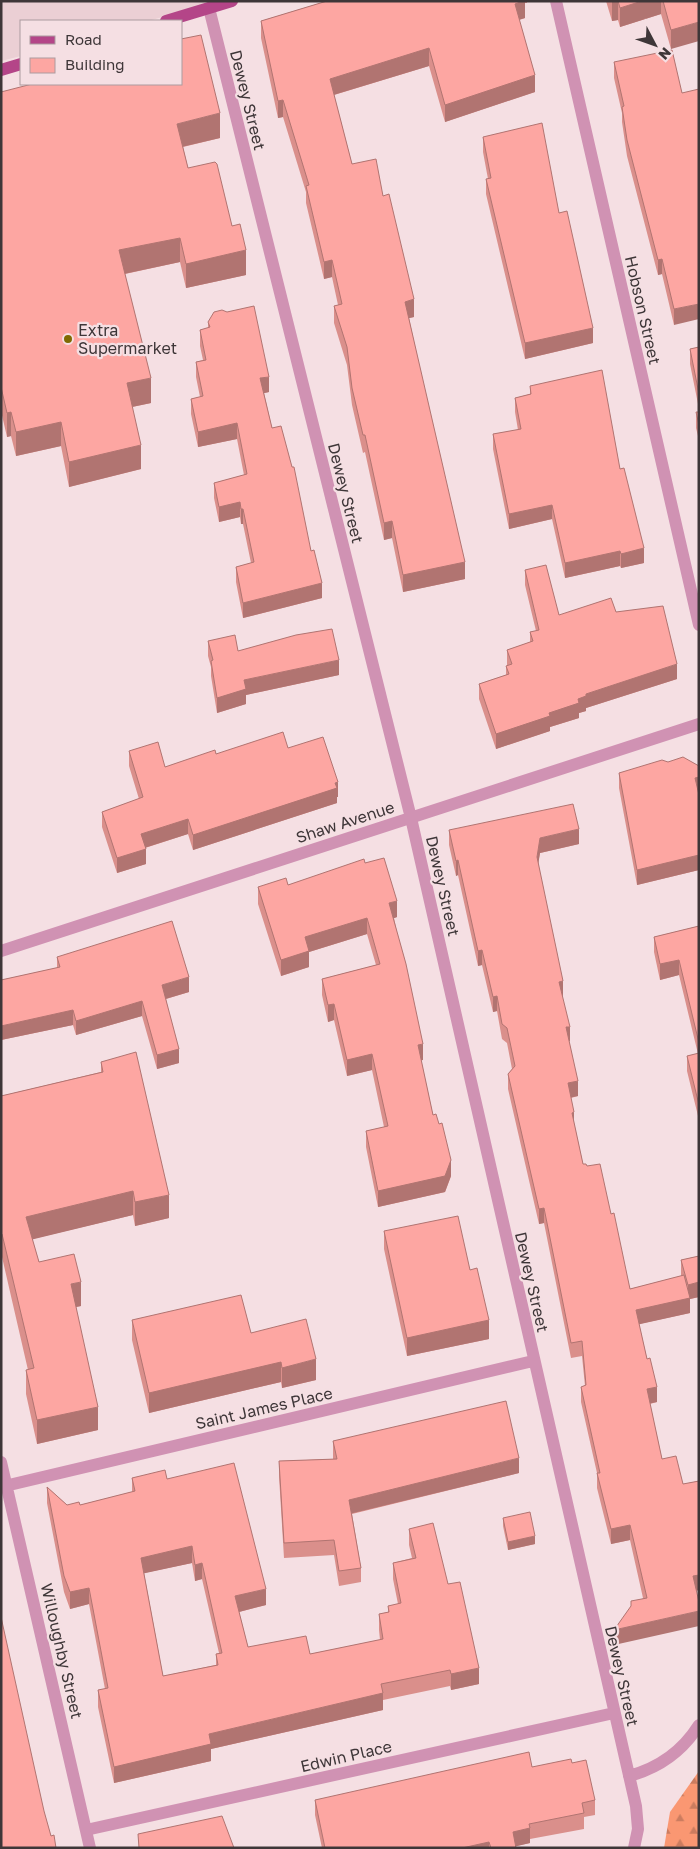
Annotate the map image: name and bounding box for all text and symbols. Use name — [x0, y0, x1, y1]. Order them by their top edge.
legend — [20, 20, 182, 85]
north arrow — [630, 20, 680, 70]
text: Road — [65, 30, 102, 48]
text: N — [655, 44, 675, 63]
street label: Dewey Street — [226, 48, 270, 152]
text: Building — [65, 55, 125, 73]
street label: Hobson Street — [621, 254, 665, 366]
place label: Extra Supermarket — [78, 320, 177, 358]
marker: Extra Supermarket — [62, 333, 74, 345]
street label: Dewey Street — [324, 441, 368, 545]
street label: Shaw Avenue — [293, 797, 397, 847]
street label: Dewey Street — [422, 834, 464, 938]
street label: Dewey Street — [511, 1230, 553, 1334]
street label: Saint James Place — [193, 1382, 335, 1434]
street label: Willoughby Street — [37, 1581, 87, 1721]
street label: Dewey Street — [601, 1624, 643, 1728]
street label: Edwin Place — [298, 1736, 394, 1776]

